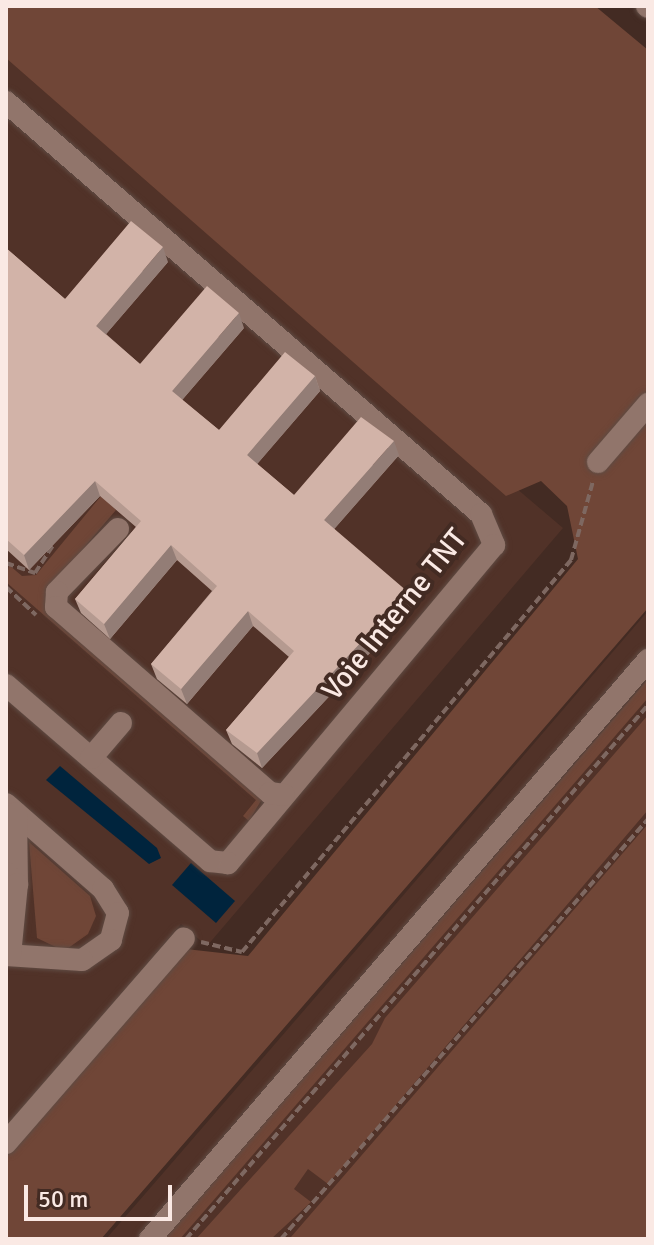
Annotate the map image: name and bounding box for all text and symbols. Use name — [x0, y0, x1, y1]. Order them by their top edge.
street label: Voie Interne TNT — [315, 522, 475, 708]
scale bar — [28, 1169, 176, 1219]
text: 50 m — [38, 1184, 88, 1214]

